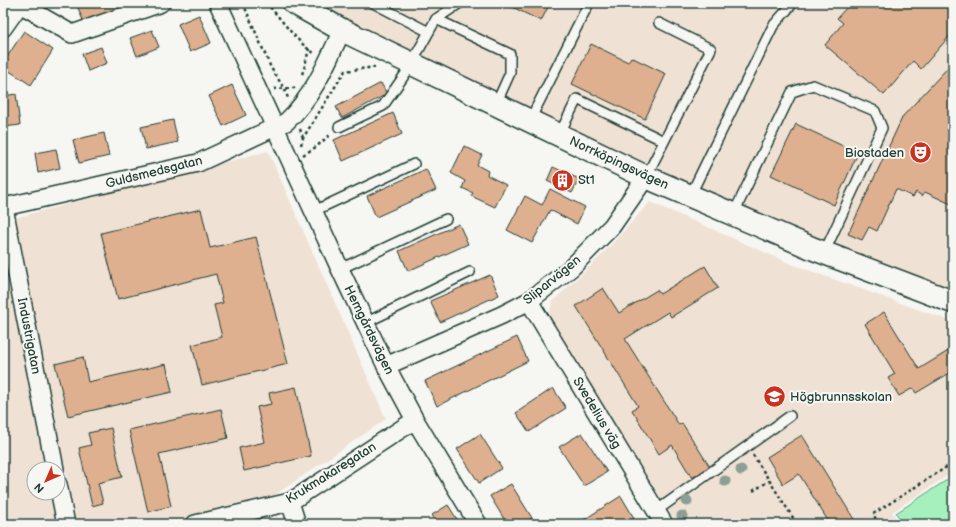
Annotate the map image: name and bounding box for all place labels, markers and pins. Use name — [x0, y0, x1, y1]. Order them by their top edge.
theatre icon: Biostaden — [907, 140, 933, 166]
place label: Biostaden — [845, 145, 904, 161]
building icon: St1 — [550, 167, 576, 193]
place label: St1 — [578, 172, 595, 188]
school or university icon: Högbrunnsskolan — [762, 384, 788, 410]
place label: Högbrunnsskolan — [790, 389, 892, 405]

